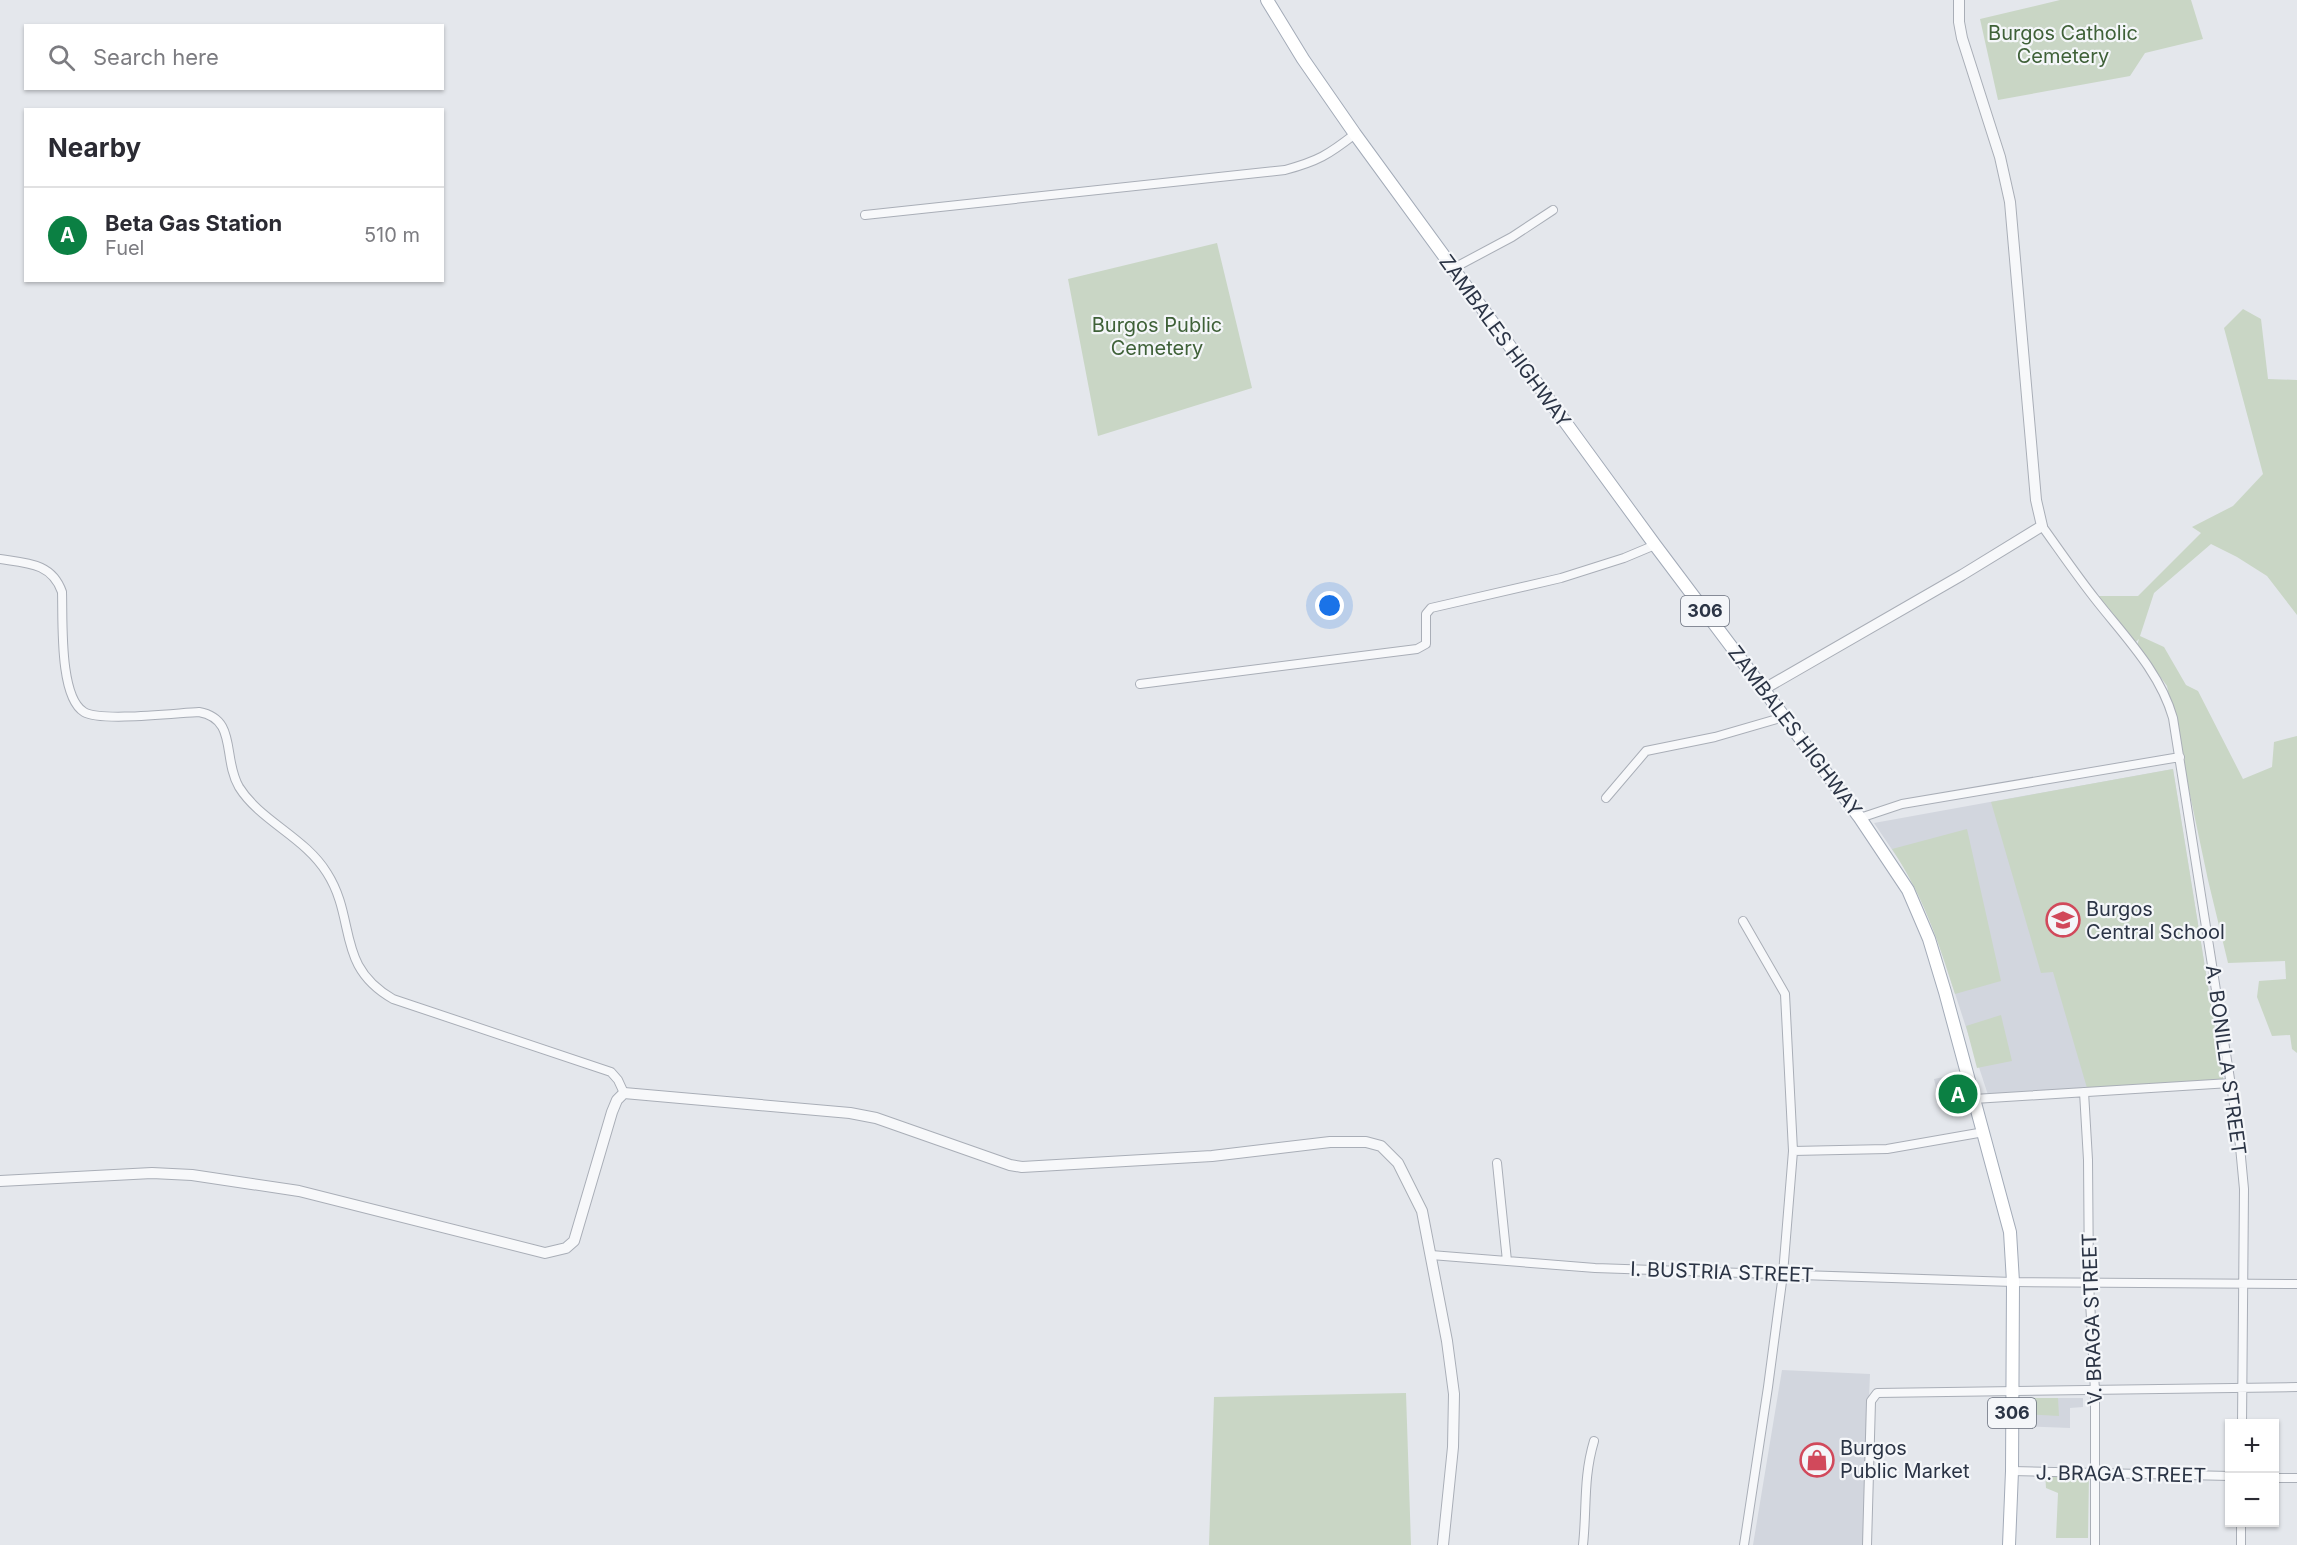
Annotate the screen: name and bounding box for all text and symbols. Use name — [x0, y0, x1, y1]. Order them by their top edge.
park label: Burgos Catholic Cemetery — [1988, 21, 2138, 68]
search box — [24, 24, 444, 90]
icon: search — [45, 41, 78, 74]
text: Search here — [93, 44, 219, 70]
text: Nearby — [48, 132, 141, 163]
text: Beta Gas Station — [105, 210, 282, 236]
text: A — [60, 223, 75, 247]
text: 510 m — [364, 223, 420, 247]
text: Fuel — [105, 236, 144, 260]
street label: ZAMBALES HIGHWAY — [1434, 250, 1576, 432]
park label: Burgos Public Cemetery — [1092, 313, 1222, 360]
your location — [1315, 591, 1344, 620]
road number: 306 — [1681, 596, 1729, 626]
street label: ZAMBALES HIGHWAY — [1723, 641, 1867, 821]
place label: Burgos Central School — [2086, 897, 2225, 944]
school or university icon: Burgos Central School — [2045, 902, 2081, 938]
street label: A. BONILLA STREET — [2201, 963, 2251, 1157]
pin: A — [1938, 1072, 1978, 1116]
street label: V. BRAGA STREET — [2077, 1233, 2107, 1405]
street label: I. BUSTRIA STREET — [1630, 1257, 1814, 1287]
road number: 306 — [1988, 1398, 2036, 1428]
map controls — [2225, 1419, 2279, 1527]
button: + — [2225, 1419, 2279, 1473]
place label: Burgos Public Market — [1840, 1436, 1970, 1483]
shop icon: Burgos Public Market — [1799, 1442, 1835, 1478]
street label: J. BRAGA STREET — [2035, 1461, 2207, 1487]
button: − — [2225, 1473, 2279, 1527]

